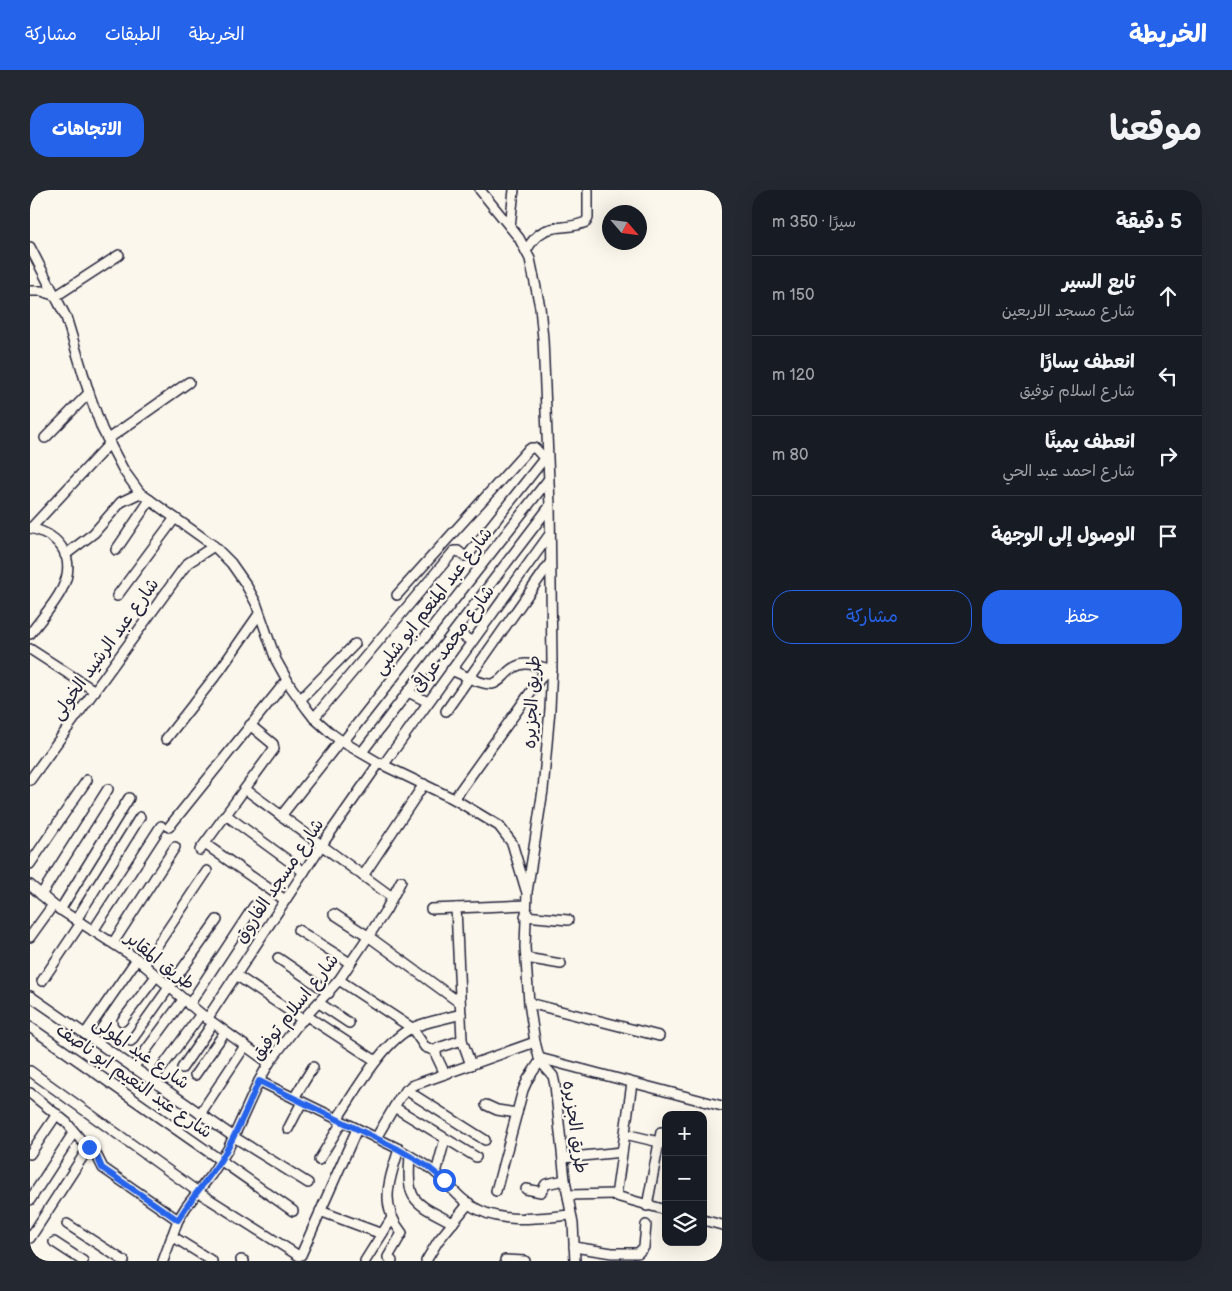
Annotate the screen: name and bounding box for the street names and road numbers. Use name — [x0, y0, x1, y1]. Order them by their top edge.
street label: شارع عبد المنعم ابو شلبى — [369, 523, 499, 681]
street label: شارع عبد الرشيد الخولى — [46, 574, 164, 725]
street label: شارع محمد عراقى — [405, 580, 500, 697]
street label: طريق الجزيره — [519, 655, 545, 749]
street label: شارع مسجد الفاروق — [230, 815, 329, 948]
street label: طريق المقابر — [119, 926, 199, 995]
street label: شارع اسلام توفيق — [247, 949, 346, 1067]
street label: شارع عبد المولى — [88, 1012, 193, 1095]
street label: شارع عبد النعيم ابو ناصف — [50, 1019, 216, 1145]
street label: طريق الجزيره — [558, 1079, 592, 1175]

